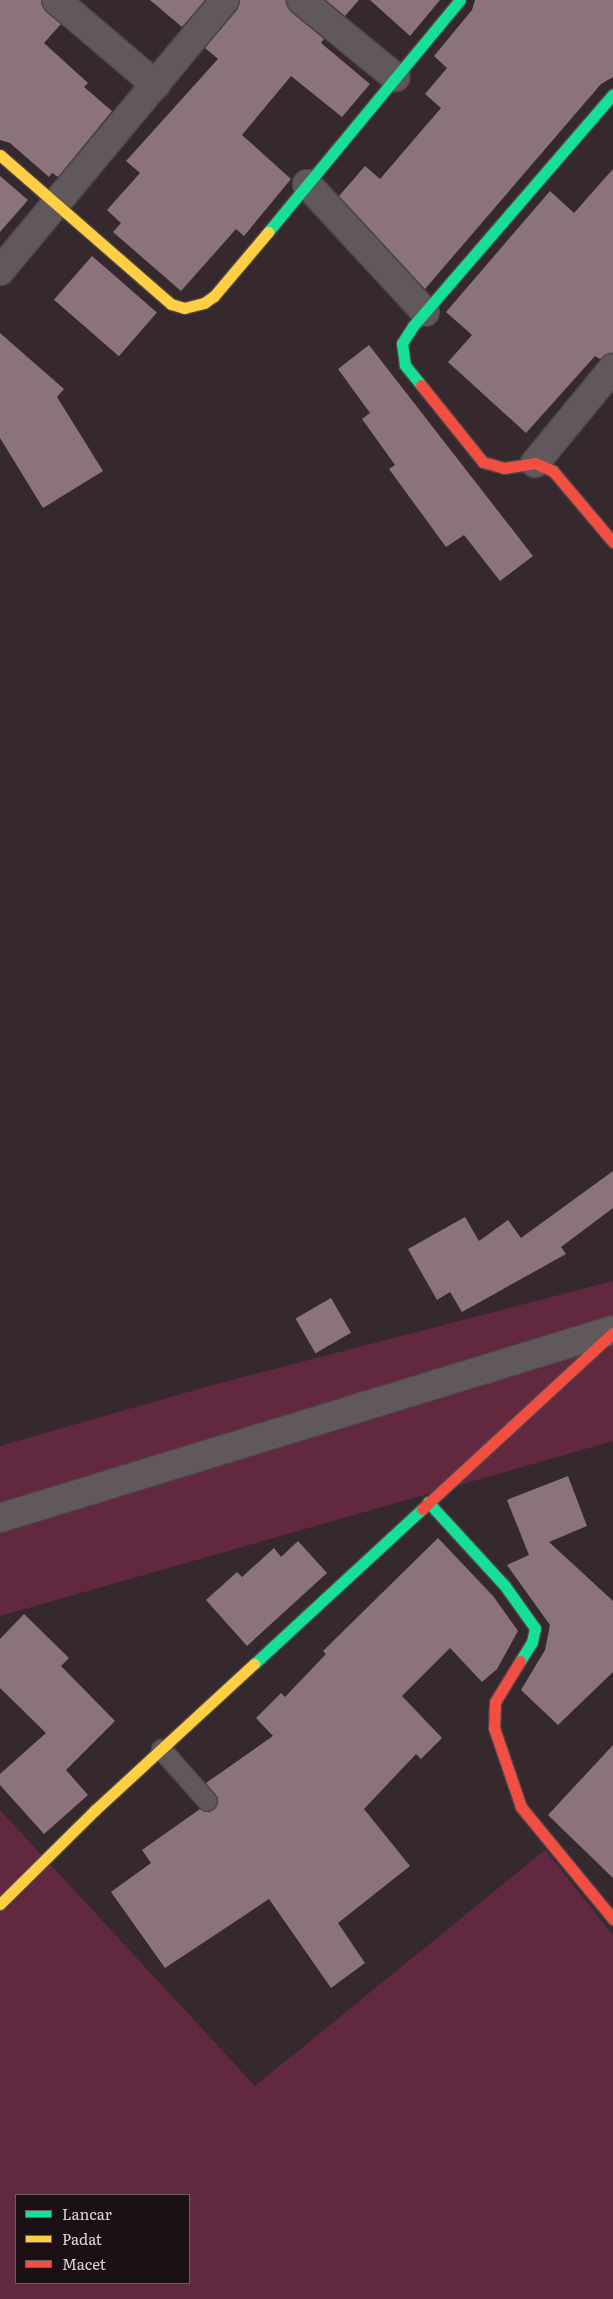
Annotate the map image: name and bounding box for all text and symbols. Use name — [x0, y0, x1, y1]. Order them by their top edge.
legend — [15, 2194, 190, 2284]
text: Lancar — [62, 2202, 112, 2225]
text: Padat — [62, 2227, 102, 2250]
text: Macet — [62, 2252, 106, 2275]

